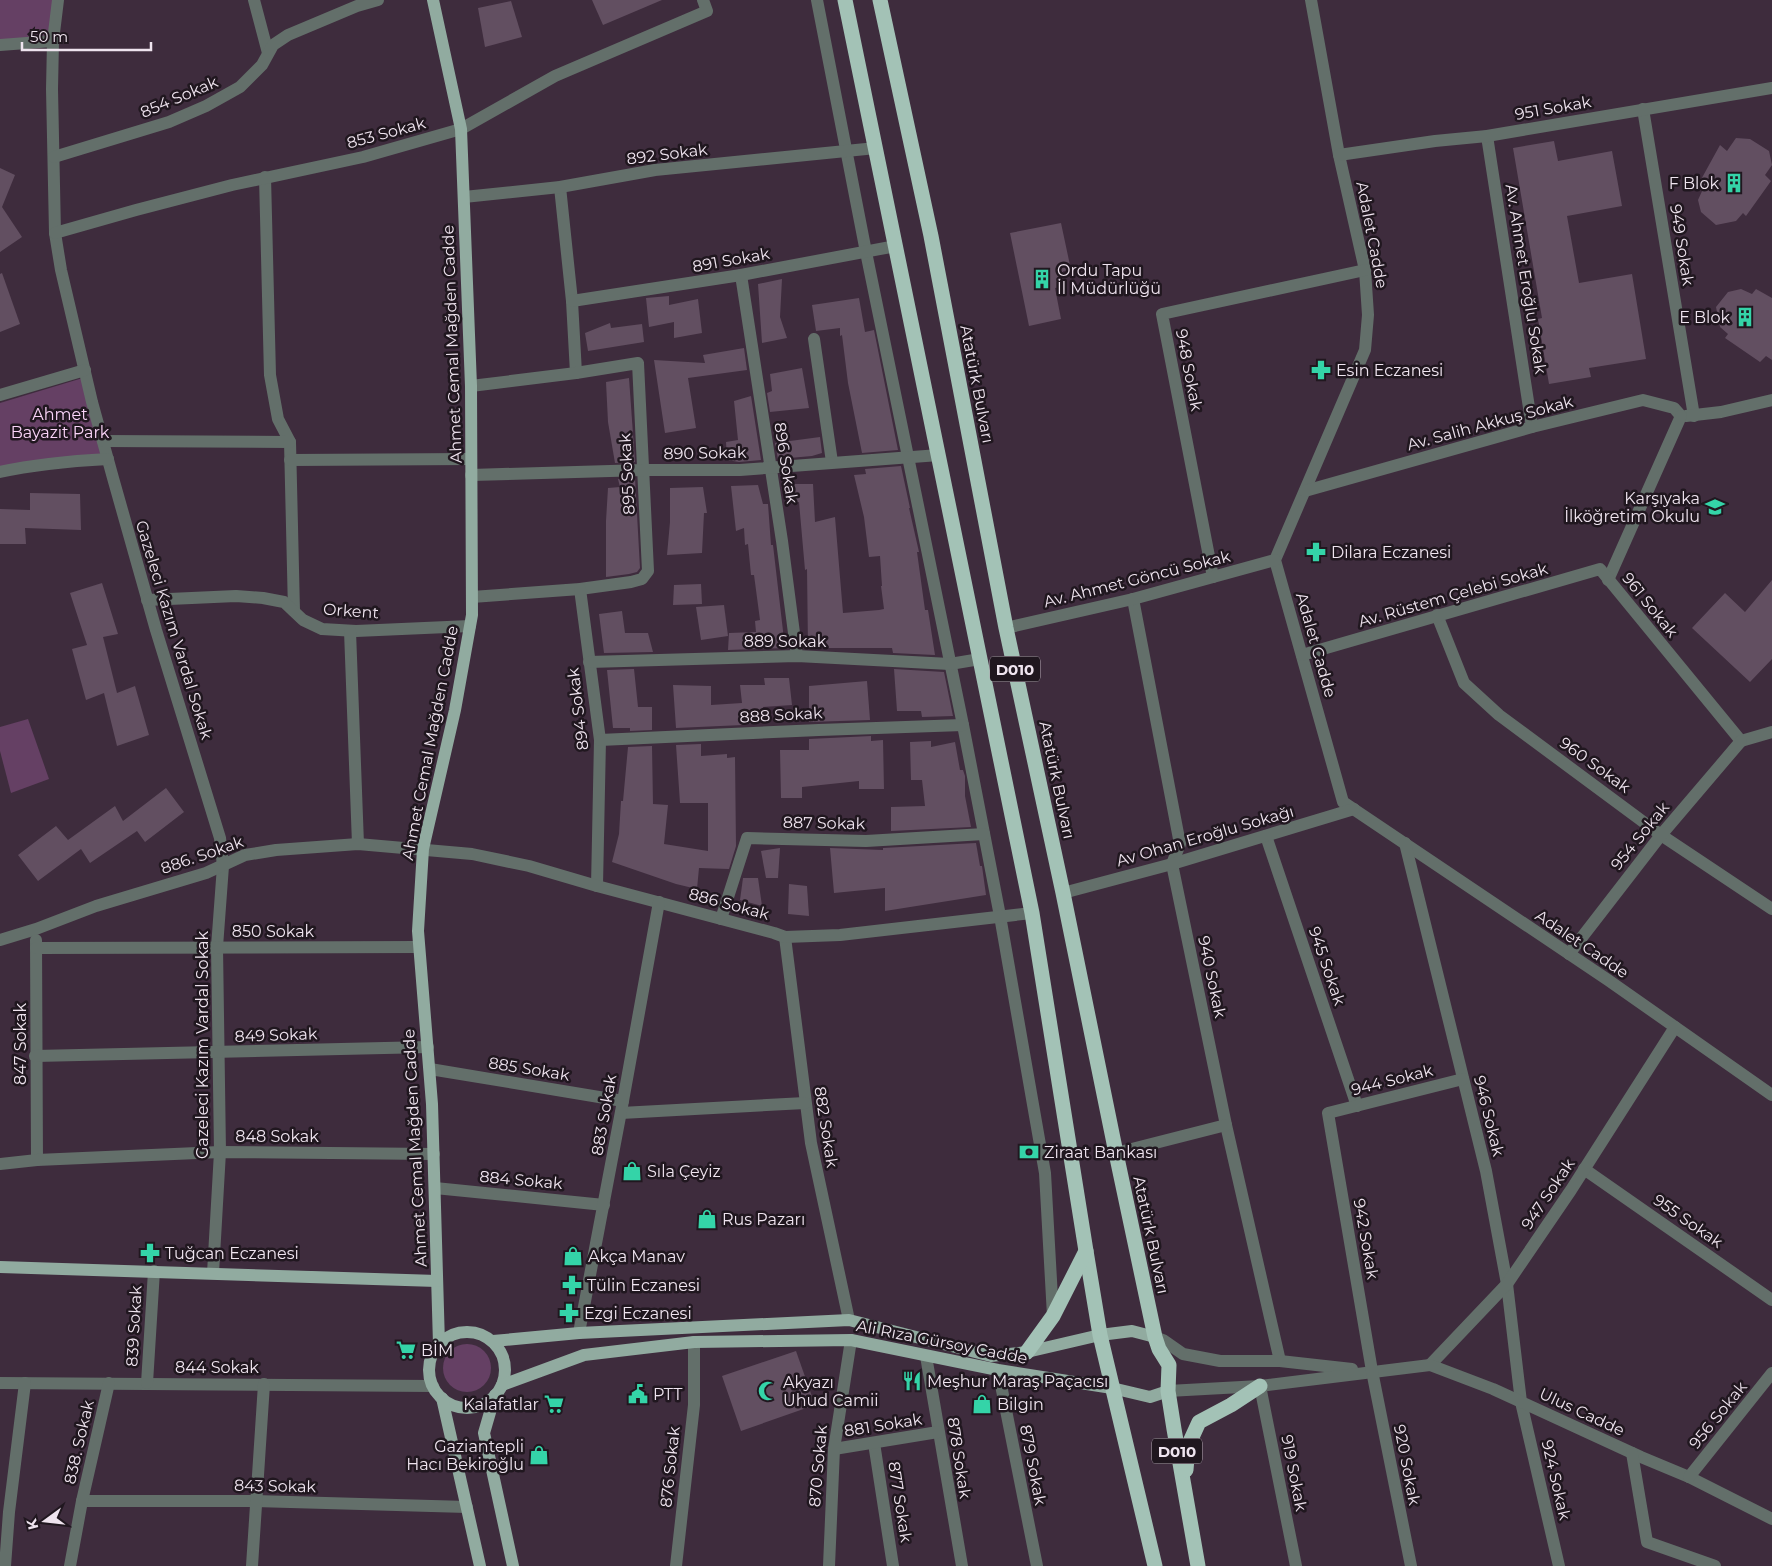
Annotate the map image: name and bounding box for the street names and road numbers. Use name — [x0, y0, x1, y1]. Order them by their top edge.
street label: 854 Sokak — [137, 72, 221, 122]
street label: 951 Sokak — [1513, 92, 1593, 124]
street label: 853 Sokak — [345, 113, 428, 153]
street label: 892 Sokak — [625, 140, 709, 168]
street label: Adalet Cadde — [1352, 180, 1392, 290]
street label: Av. Ahmet Eroğlu Sokak — [1502, 183, 1550, 376]
street label: 949 Sokak — [1666, 203, 1698, 288]
street label: Ahmet Cemal Mağden Cadde — [438, 225, 466, 463]
street label: 891 Sokak — [691, 244, 772, 276]
street label: Atatürk Bulvarı — [956, 323, 998, 445]
street label: 948 Sokak — [1172, 327, 1206, 413]
street label: Av. Salih Akkuş Sokak — [1405, 392, 1576, 454]
street label: 896 Sokak — [770, 421, 802, 505]
street label: 895 Sokak — [615, 432, 639, 515]
street label: 890 Sokak — [663, 443, 747, 463]
street label: Gazeleci Kazım Vardal Sokak — [132, 518, 217, 742]
street label: Av. Ahmet Göncü Sokak — [1042, 546, 1233, 611]
street label: Av. Rüstem Çelebi Sokak — [1356, 559, 1550, 631]
street label: 961 Sokak — [1618, 569, 1682, 642]
street label: Adalet Cadde — [1292, 590, 1340, 700]
street label: Orkent — [322, 600, 380, 622]
street label: Ahmet Cemal Mağden Cadde — [398, 624, 462, 862]
street label: 889 Sokak — [744, 632, 827, 651]
road number: D010 — [990, 656, 1040, 682]
street label: 894 Sokak — [563, 666, 592, 751]
street label: 888 Sokak — [739, 703, 823, 727]
street label: Atatürk Bulvarı — [1035, 719, 1079, 841]
street label: 960 Sokak — [1556, 733, 1634, 797]
street label: 954 Sokak — [1607, 798, 1673, 874]
street label: Av Ohan Eroğlu Sokağı — [1114, 802, 1296, 870]
street label: 887 Sokak — [783, 813, 866, 833]
street label: 886. Sokak — [158, 832, 246, 878]
street label: 886 Sokak — [687, 884, 772, 924]
street label: Adalet Cadde — [1532, 906, 1632, 982]
street label: 850 Sokak — [232, 922, 315, 941]
street label: 945 Sokak — [1305, 924, 1349, 1008]
street label: Gazeleci Kazım Vardal Sokak — [193, 931, 212, 1159]
street label: 940 Sokak — [1194, 934, 1230, 1020]
street label: 847 Sokak — [11, 1003, 30, 1085]
street label: 849 Sokak — [234, 1024, 318, 1046]
street label: Ahmet Cemal Mağden Cadde — [399, 1028, 431, 1268]
street label: 885 Sokak — [487, 1053, 571, 1085]
street label: 944 Sokak — [1349, 1061, 1435, 1099]
street label: 883 Sokak — [588, 1073, 621, 1157]
street label: 946 Sokak — [1470, 1074, 1508, 1159]
street label: 882 Sokak — [810, 1085, 842, 1169]
street label: 848 Sokak — [235, 1127, 319, 1146]
street label: 947 Sokak — [1517, 1155, 1579, 1233]
street label: 884 Sokak — [479, 1167, 564, 1193]
street label: Atatürk Bulvarı — [1129, 1174, 1173, 1296]
street label: 955 Sokak — [1650, 1190, 1727, 1252]
street label: 942 Sokak — [1350, 1197, 1383, 1281]
street label: 839 Sokak — [122, 1284, 146, 1367]
street label: Ali Rıza Gürsoy Cadde — [855, 1316, 1029, 1368]
street label: 844 Sokak — [175, 1358, 259, 1377]
street label: 956 Sokak — [1685, 1377, 1751, 1452]
street label: Ulus Cadde — [1536, 1384, 1628, 1440]
street label: 838. Sokak — [60, 1398, 98, 1486]
street label: 881 Sokak — [843, 1409, 924, 1441]
street label: 878 Sokak — [943, 1416, 975, 1500]
street label: 879 Sokak — [1016, 1423, 1050, 1507]
street label: 920 Sokak — [1390, 1423, 1424, 1507]
street label: 870 Sokak — [805, 1424, 831, 1508]
street label: 876 Sokak — [656, 1425, 684, 1509]
street label: 919 Sokak — [1277, 1433, 1311, 1513]
road number: D010 — [1152, 1438, 1202, 1464]
street label: 924 Sokak — [1538, 1438, 1575, 1522]
street label: 877 Sokak — [884, 1460, 916, 1544]
street label: 843 Sokak — [234, 1476, 317, 1496]

